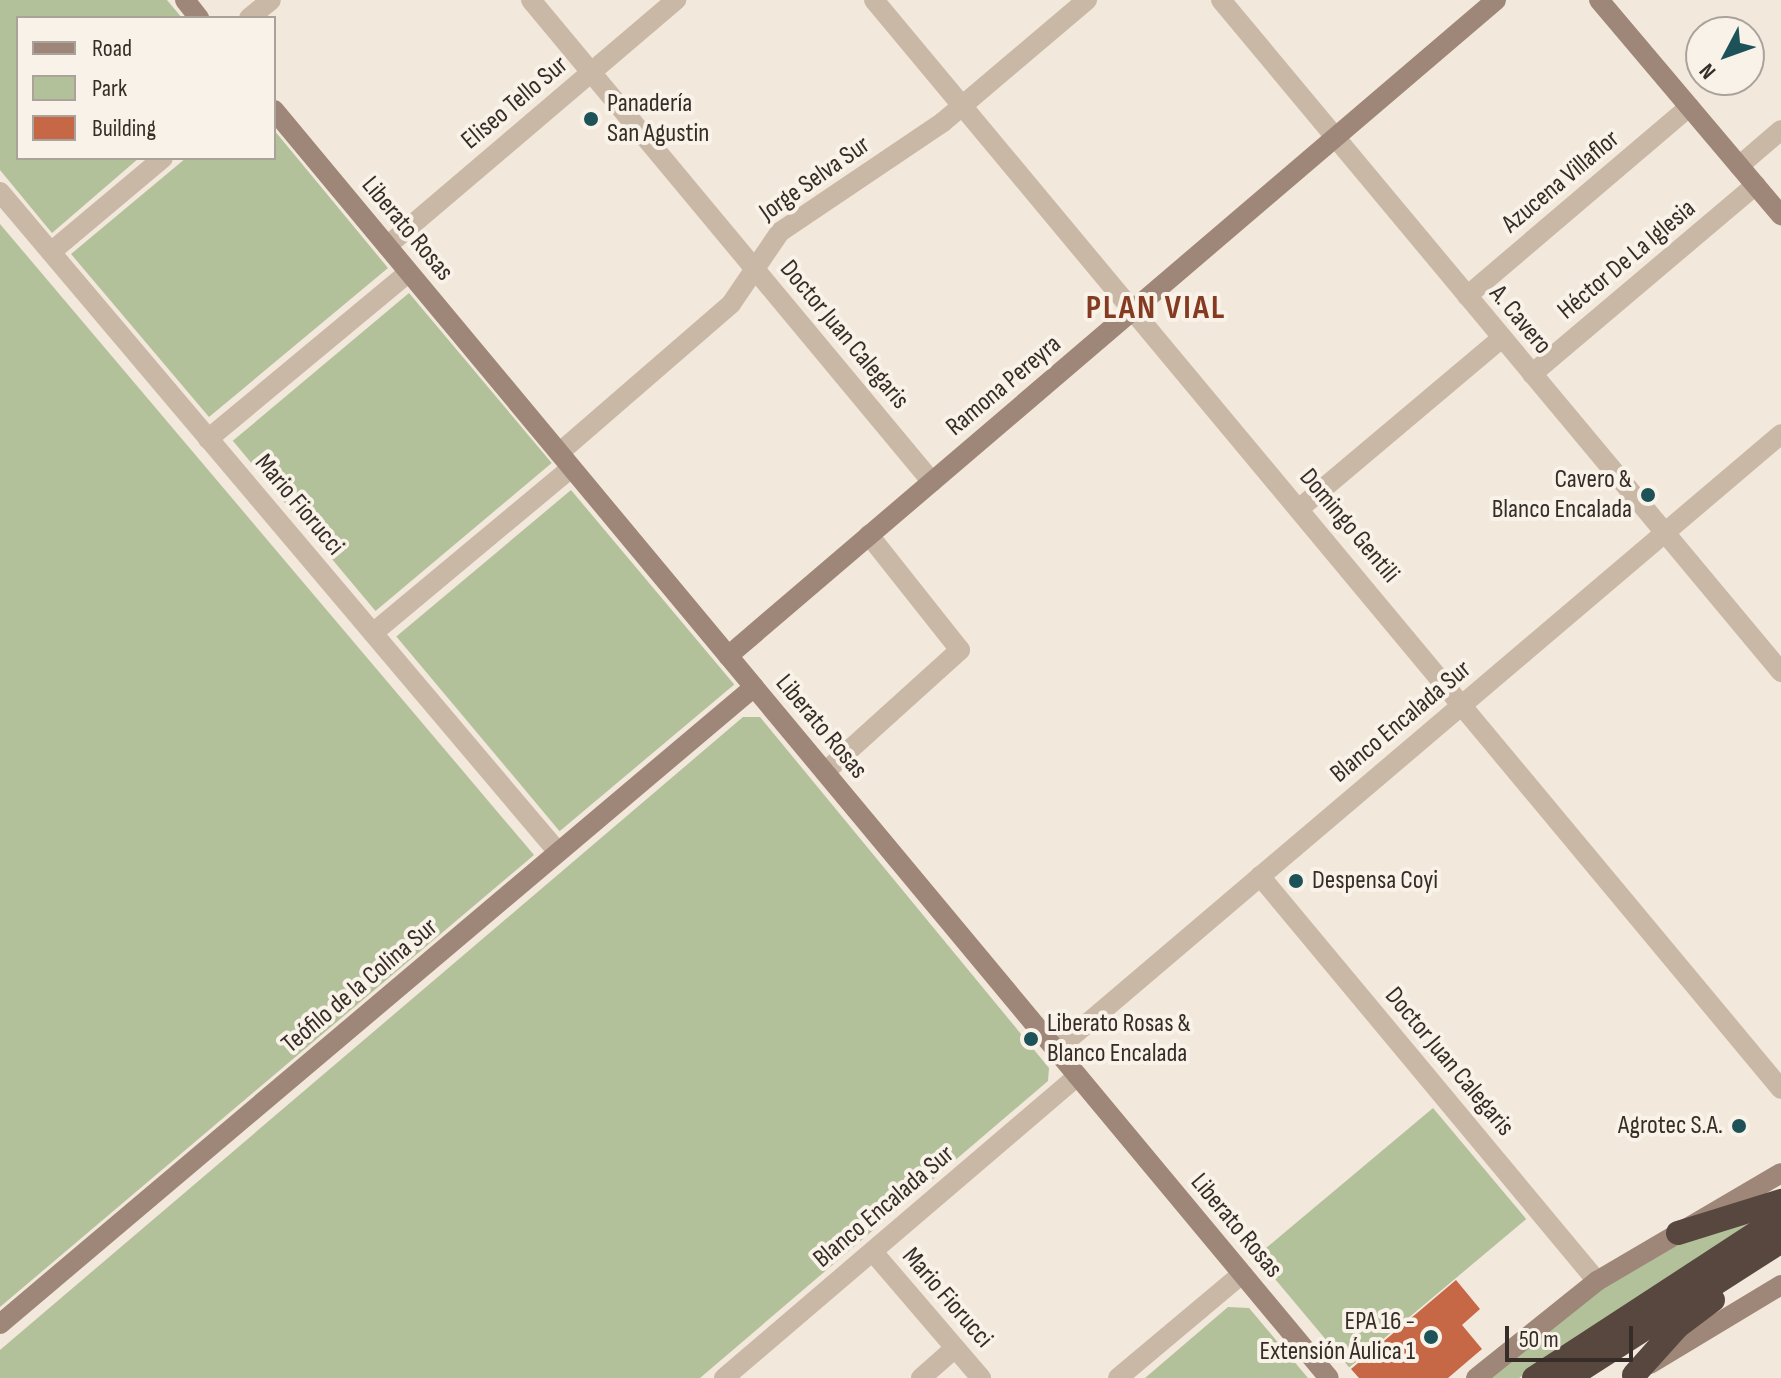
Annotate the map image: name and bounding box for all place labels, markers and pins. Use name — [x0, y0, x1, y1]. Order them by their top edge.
place label: Panadería San Agustin — [607, 88, 709, 150]
marker: Panadería San Agustin — [582, 110, 600, 128]
place label: Cavero & Blanco Encalada — [1492, 464, 1632, 526]
marker: Cavero & Blanco Encalada — [1639, 486, 1657, 504]
place label: Despensa Coyi — [1312, 865, 1438, 897]
marker: Despensa Coyi — [1287, 872, 1305, 890]
place label: Liberato Rosas & Blanco Encalada — [1047, 1008, 1191, 1070]
marker: Liberato Rosas & Blanco Encalada — [1022, 1030, 1040, 1048]
place label: Agrotec S.A. — [1618, 1110, 1723, 1142]
marker: Agrotec S.A. — [1730, 1117, 1748, 1135]
place label: EPA 16 - Extensión Áulica 1 — [1260, 1306, 1415, 1368]
marker: EPA 16 - Extensión Áulica 1 — [1422, 1328, 1440, 1346]

